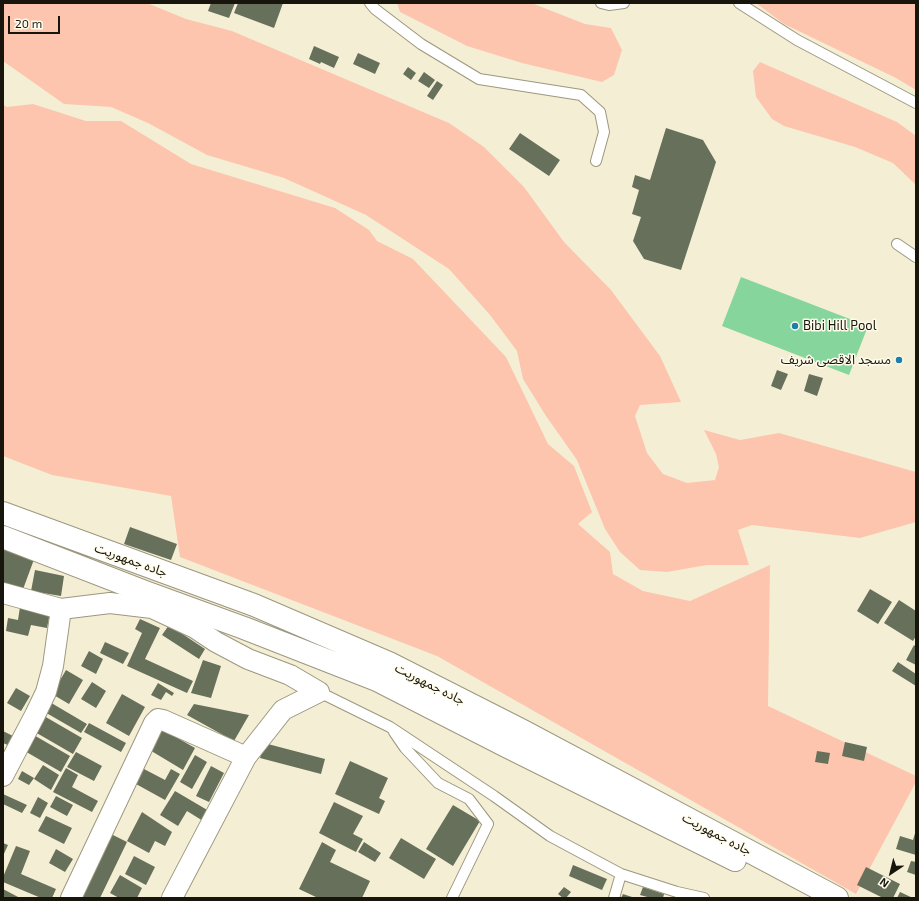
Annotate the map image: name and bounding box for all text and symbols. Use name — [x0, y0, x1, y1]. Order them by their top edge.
scale bar — [10, 8, 62, 34]
text: 20 m — [15, 16, 42, 30]
place label: Bibi Hill Pool — [803, 318, 877, 334]
marker: Bibi Hill Pool — [790, 321, 800, 331]
place label: مسجد الاقصی شریف — [781, 352, 891, 368]
marker: مسجد الاقصی شریف — [894, 355, 904, 365]
street label: جاده جمهوریت — [93, 540, 169, 580]
street label: جاده جمهوریت — [393, 660, 467, 708]
street label: جاده جمهوریت — [680, 809, 754, 859]
north arrow — [871, 853, 911, 893]
text: N — [877, 876, 891, 891]

